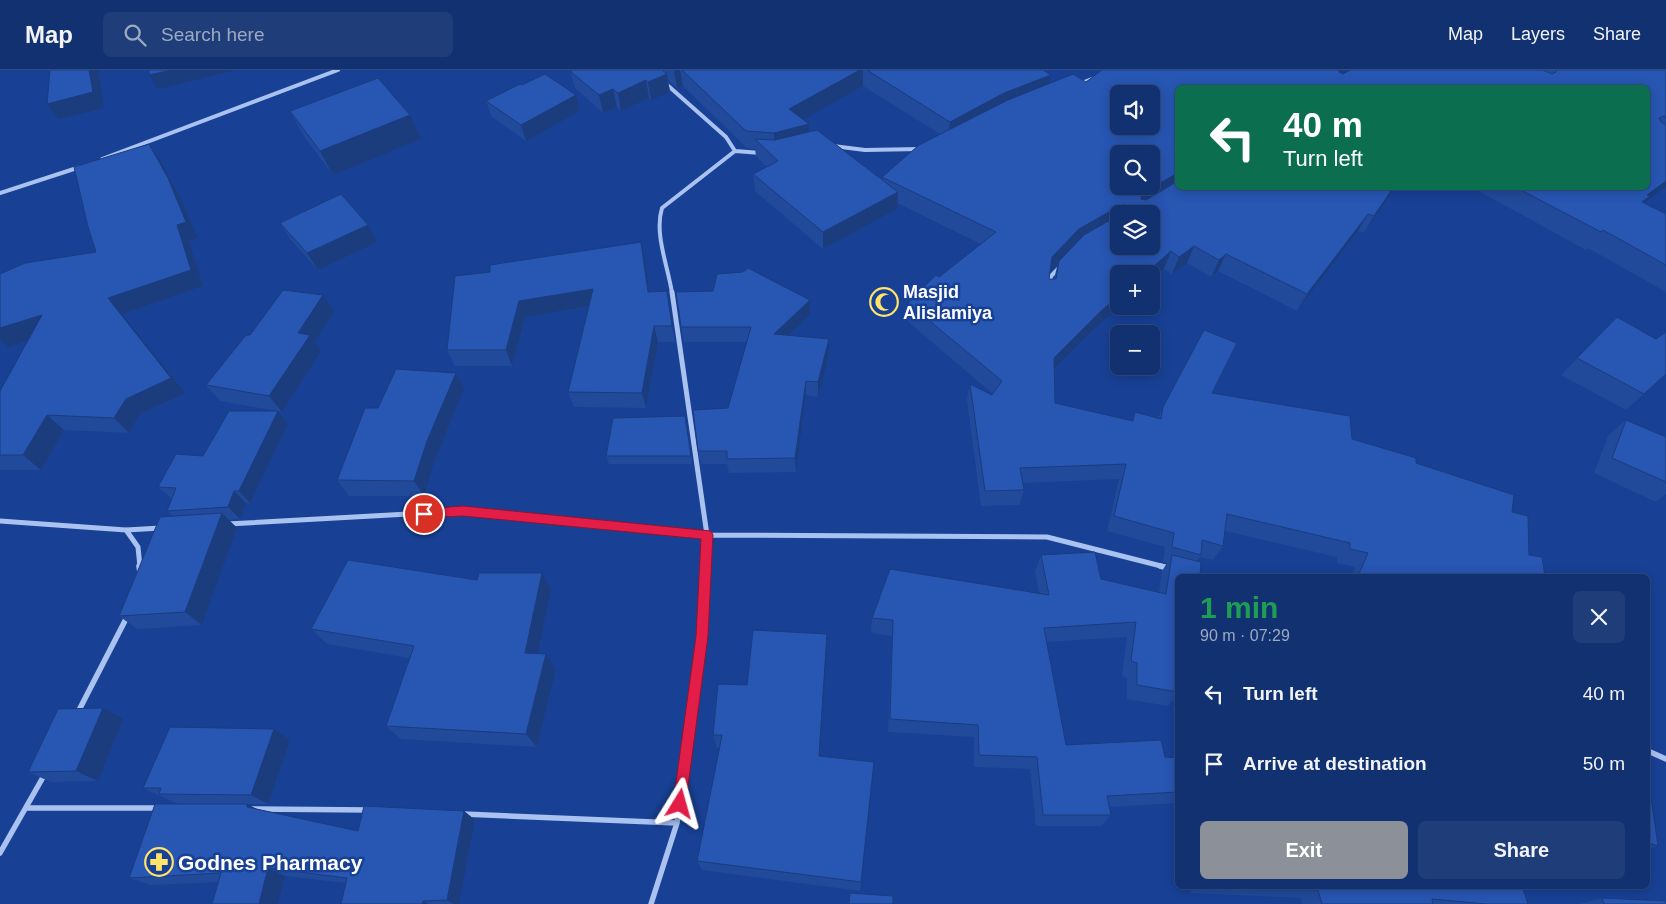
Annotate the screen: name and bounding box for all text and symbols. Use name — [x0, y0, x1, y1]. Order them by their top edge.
search box — [103, 12, 453, 57]
text: Map — [25, 21, 73, 48]
icon: search — [121, 21, 149, 49]
text: Search here — [161, 24, 265, 45]
text: Map — [1448, 24, 1483, 44]
text: Layers — [1511, 24, 1565, 44]
text: Share — [1593, 24, 1641, 44]
map controls — [1110, 85, 1160, 375]
button: sound — [1110, 85, 1160, 135]
icon: left — [1200, 105, 1265, 170]
text: 40 m — [1283, 105, 1363, 144]
button: search — [1110, 145, 1160, 195]
text: Turn left — [1283, 146, 1363, 171]
button: layers — [1110, 205, 1160, 255]
button: + — [1110, 265, 1160, 315]
place label: Masjid Alislamiya — [903, 282, 993, 323]
mosque icon: Masjid Alislamiya — [869, 287, 899, 317]
button: − — [1110, 325, 1160, 375]
pin — [403, 493, 445, 535]
icon: arrive — [410, 500, 438, 528]
text: 1 min — [1200, 591, 1278, 624]
button: close — [1573, 591, 1625, 643]
text: 90 m · 07:29 — [1200, 627, 1290, 644]
icon: left — [1200, 680, 1228, 708]
text: Turn left — [1243, 683, 1318, 704]
text: 40 m — [1583, 683, 1625, 704]
icon: arrive — [1200, 750, 1228, 778]
text: Arrive at destination — [1243, 753, 1427, 774]
text: 50 m — [1583, 753, 1625, 774]
position arrow — [653, 777, 705, 829]
button: Exit — [1200, 821, 1408, 879]
button: Share — [1418, 821, 1625, 879]
pharmacy icon: Godnes Pharmacy — [144, 847, 174, 877]
place label: Godnes Pharmacy — [178, 851, 363, 874]

